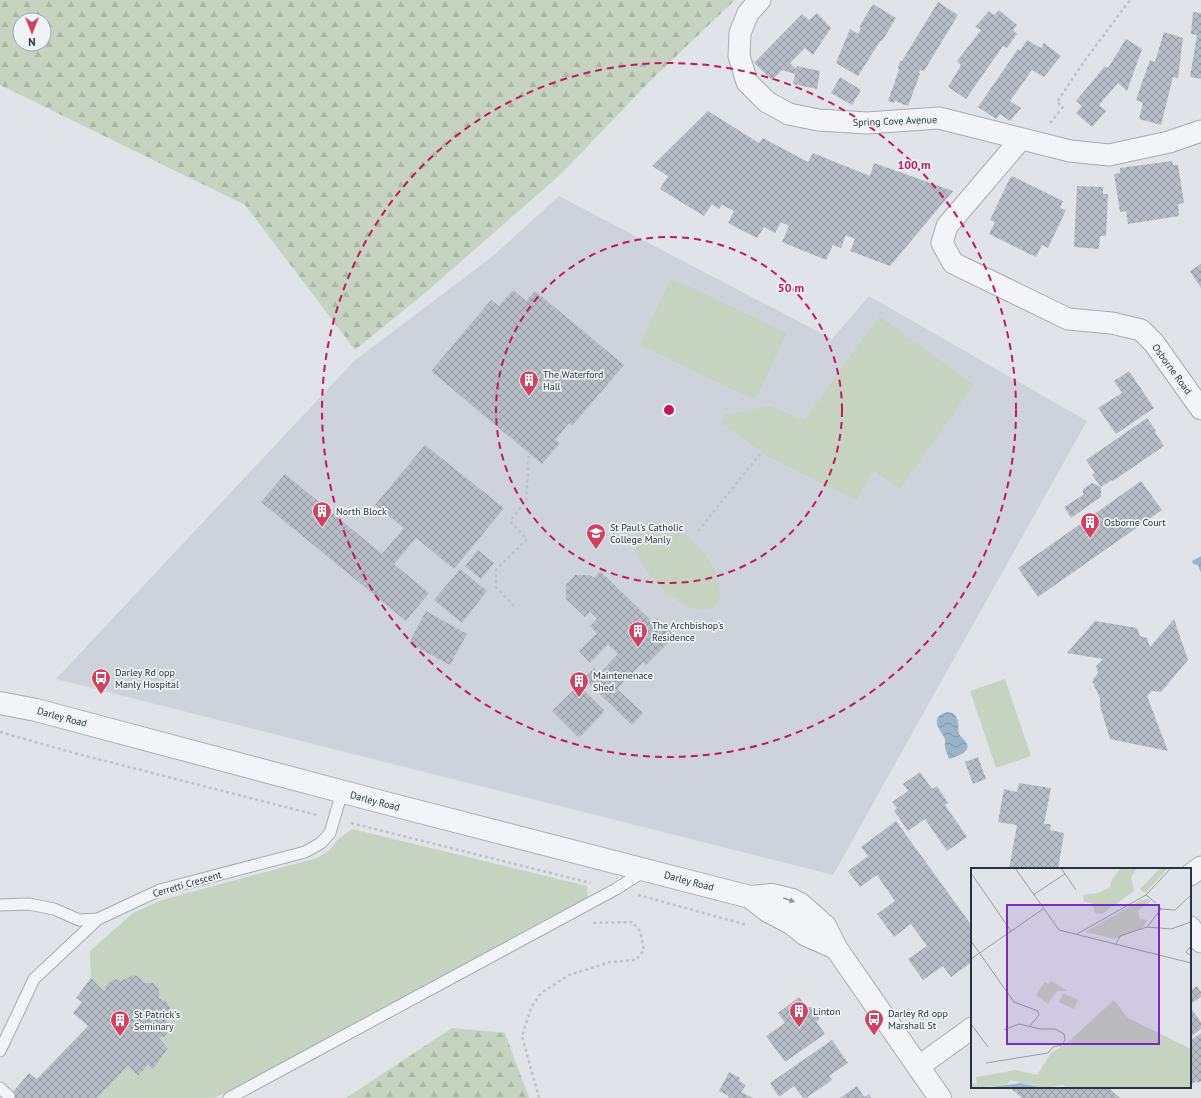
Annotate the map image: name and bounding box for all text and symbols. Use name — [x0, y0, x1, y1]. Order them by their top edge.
north arrow — [12, 12, 52, 52]
text: N — [28, 35, 36, 49]
street label: Spring Cove Avenue — [853, 113, 937, 129]
text: 100 m — [897, 157, 931, 172]
text: 50 m — [778, 280, 804, 295]
street label: Osborne Road — [1149, 341, 1195, 397]
place label: The Waterford Hall — [543, 368, 603, 393]
building icon: The Waterford Hall — [518, 369, 540, 397]
centre of rings — [662, 403, 676, 417]
building icon: North Block — [311, 500, 333, 528]
place label: North Block — [336, 505, 387, 518]
building icon: Osborne Court — [1079, 511, 1101, 539]
place label: Osborne Court — [1104, 516, 1166, 529]
place label: St Paul's Catholic College Manly — [610, 521, 684, 546]
school or university icon: St Paul's Catholic College Manly — [585, 522, 607, 550]
place label: The Archbishop's Residence — [652, 619, 723, 644]
building icon: The Archbishop's Residence — [627, 620, 649, 648]
place label: Darley Rd opp Manly Hospital — [115, 666, 179, 691]
bus stop icon: Darley Rd opp Manly Hospital — [90, 667, 112, 695]
place label: Maintenenace Shed — [593, 669, 653, 694]
building icon: Maintenenace Shed — [568, 670, 590, 698]
street label: Darley Road — [36, 704, 88, 730]
street label: Darley Road — [349, 788, 401, 814]
street label: Cerretti Crescent — [151, 868, 223, 900]
street label: Darley Road — [663, 868, 715, 894]
inset map — [971, 868, 1191, 1088]
one-way arrow — [783, 897, 795, 903]
building icon: Linton — [788, 1000, 810, 1028]
place label: Linton — [813, 1005, 840, 1018]
place label: Darley Rd opp Marshall St — [888, 1007, 948, 1032]
place label: St Patrick's Seminary — [134, 1008, 180, 1033]
bus stop icon: Darley Rd opp Marshall St — [863, 1008, 885, 1036]
building icon: St Patrick's Seminary — [109, 1009, 131, 1037]

